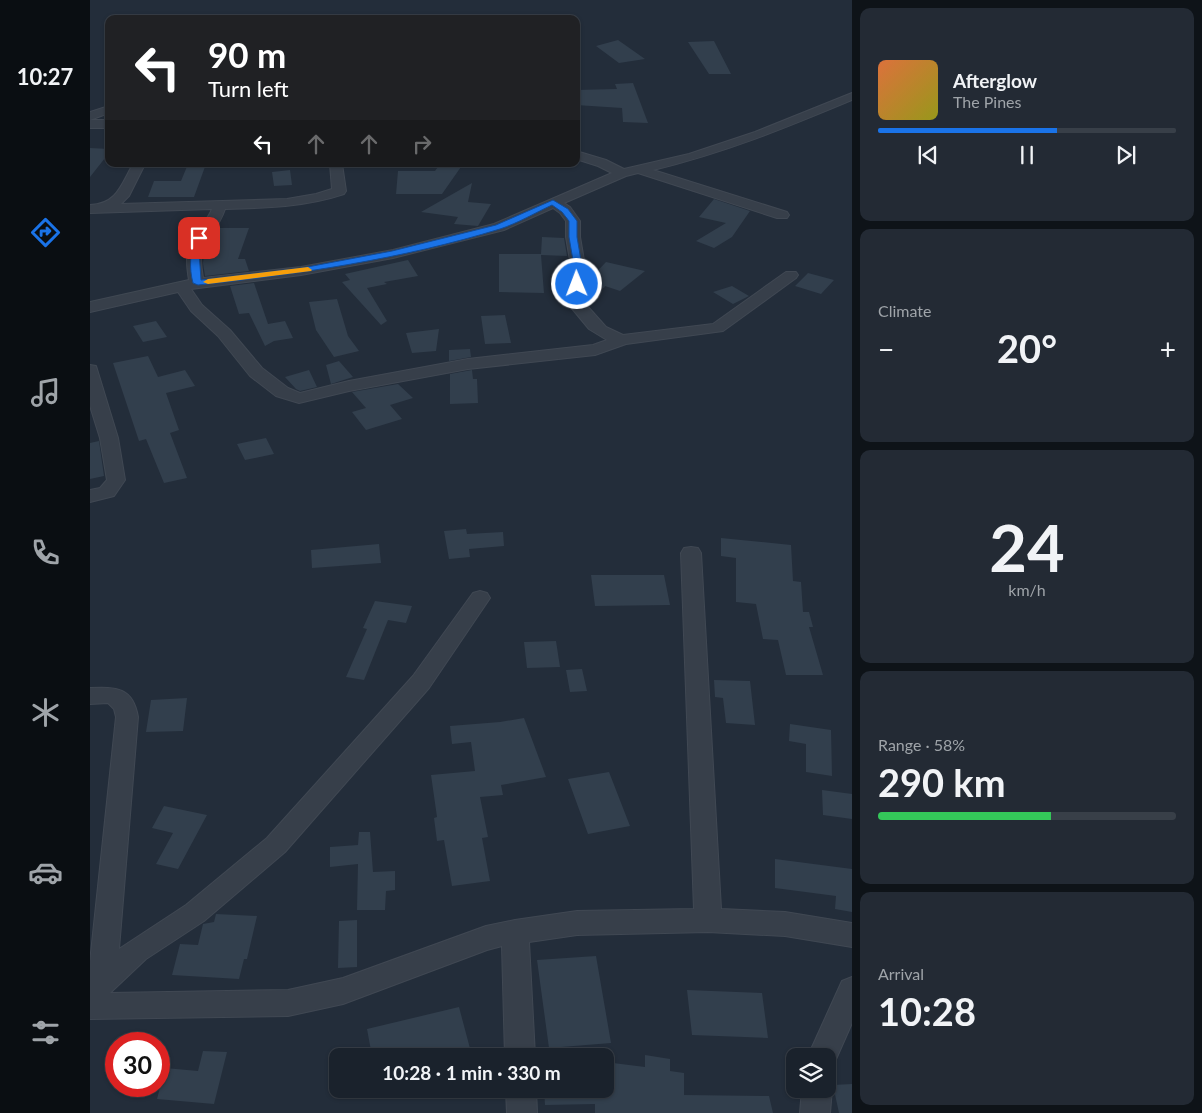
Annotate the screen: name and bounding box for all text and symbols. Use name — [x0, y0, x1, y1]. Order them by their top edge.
text: 90 m — [208, 33, 286, 75]
icon: left — [125, 35, 190, 100]
text: 10:27 — [17, 63, 73, 90]
text: Afterglow — [953, 69, 1037, 92]
text: Turn left — [208, 75, 289, 102]
text: The Pines — [953, 92, 1022, 111]
icon: left — [249, 130, 277, 158]
icon: ahead — [302, 130, 330, 158]
icon: ahead — [355, 130, 383, 158]
icon: right — [408, 130, 436, 158]
icon: previous — [914, 141, 942, 169]
icon: pause — [1013, 141, 1041, 169]
icon: next — [1112, 141, 1140, 169]
icon: directions — [28, 215, 63, 250]
pin — [178, 217, 220, 259]
icon: arrive — [185, 224, 213, 252]
position arrow — [550, 257, 602, 309]
text: Climate — [878, 301, 931, 320]
text: 20° — [997, 325, 1057, 371]
text: − — [878, 332, 894, 366]
text: + — [1160, 332, 1176, 366]
icon: music — [28, 375, 63, 410]
text: 24 — [989, 508, 1065, 586]
icon: phone — [28, 535, 63, 570]
text: km/h — [1008, 580, 1046, 599]
icon: climate — [28, 695, 63, 730]
text: Range · 58% — [878, 735, 965, 754]
text: 290 km — [878, 759, 1006, 805]
icon: car — [28, 855, 63, 890]
text: Arrival — [878, 964, 924, 983]
text: 10:28 — [878, 988, 976, 1034]
icon: filters — [28, 1015, 63, 1050]
speed limit sign: 30 — [105, 1032, 170, 1097]
map controls — [786, 1048, 836, 1098]
button: layers — [786, 1048, 836, 1098]
text: 10:28 · 1 min · 330 m — [382, 1061, 561, 1084]

